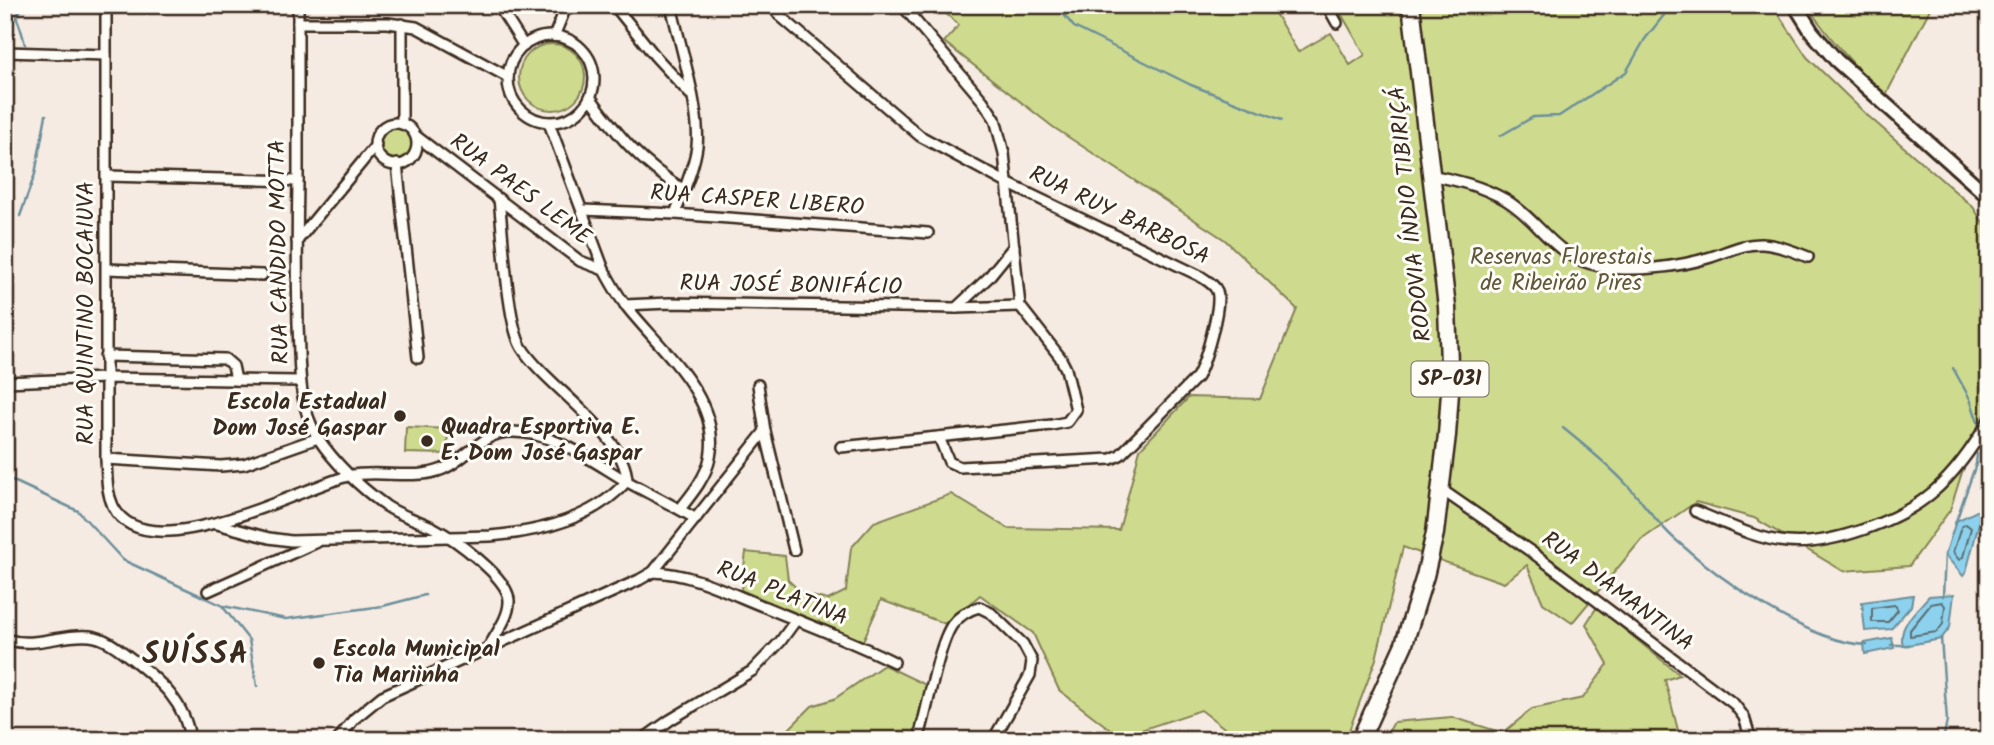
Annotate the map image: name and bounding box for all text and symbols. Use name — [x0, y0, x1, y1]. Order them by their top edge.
street label: RODOVIA ÍNDIO TIBIRIÇÁ — [1380, 84, 1442, 344]
street label: RUA PAES LEME — [442, 125, 599, 256]
street label: RUA CANDIDO MOTTA — [260, 139, 300, 365]
street label: RUA RUY BARBOSA — [1023, 157, 1215, 275]
street label: RUA CASPER LIBERO — [649, 176, 865, 226]
street label: RUA QUINTINO BOCAIUVA — [69, 181, 105, 445]
park label: Reservas Florestais de Ribeirão Pires — [1470, 240, 1652, 302]
street label: RUA JOSÉ BONIFÁCIO — [679, 266, 903, 306]
road number: SP-031 — [1412, 362, 1488, 396]
place label: Escola Estadual Dom José Gaspar — [212, 385, 388, 447]
marker: Escola Estadual Dom José Gaspar — [392, 408, 408, 424]
place label: Quadra Esportiva E. E. Dom José Gaspar — [441, 410, 643, 472]
marker: Quadra Esportiva E. E. Dom José Gaspar — [419, 433, 435, 449]
street label: RUA DIAMANTINA — [1533, 523, 1701, 661]
street label: RUA PLATINA — [711, 551, 853, 637]
district label: SUÍSSA — [142, 631, 250, 679]
place label: Escola Municipal Tia Mariinha — [333, 632, 500, 694]
marker: Escola Municipal Tia Mariinha — [311, 655, 327, 671]

